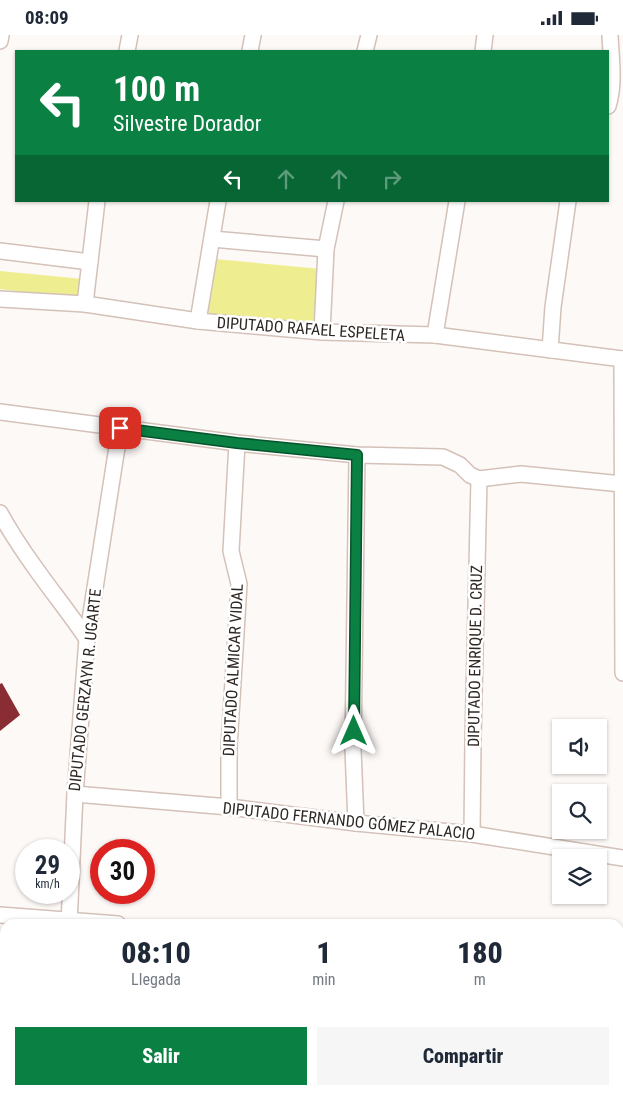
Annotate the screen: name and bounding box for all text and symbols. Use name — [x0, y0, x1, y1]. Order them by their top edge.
text: 08:09 — [25, 6, 69, 29]
text: 100 m — [113, 69, 200, 110]
icon: left — [30, 70, 95, 135]
text: Silvestre Dorador — [113, 111, 262, 136]
icon: left — [219, 165, 247, 193]
icon: ahead — [272, 165, 300, 193]
icon: ahead — [325, 165, 353, 193]
icon: right — [378, 165, 406, 193]
street label: DIPUTADO RAFAEL ESPELETA — [216, 313, 406, 345]
pin — [99, 407, 141, 449]
icon: arrive — [106, 414, 134, 442]
street label: DIPUTADO ENRIQUE D. CRUZ — [464, 565, 486, 747]
street label: DIPUTADO ALMICAR VIDAL — [219, 583, 247, 757]
street label: DIPUTADO GERZAYN R. UGARTE — [65, 588, 105, 792]
position arrow — [327, 704, 379, 756]
map controls — [552, 719, 607, 904]
button: sound — [552, 719, 607, 774]
button: search — [552, 784, 607, 839]
street label: DIPUTADO FERNANDO GÓMEZ PALACIO — [222, 797, 476, 844]
speed limit sign: 30 — [90, 839, 155, 904]
button: layers — [552, 849, 607, 904]
text: 29 — [35, 851, 60, 880]
text: km/h — [35, 877, 60, 891]
text: 08:10 — [121, 935, 191, 970]
text: 1 — [316, 935, 331, 970]
text: 180 — [457, 935, 503, 970]
text: Llegada — [131, 970, 181, 989]
text: min — [312, 970, 336, 989]
text: m — [474, 970, 486, 989]
button: Salir — [15, 1027, 307, 1085]
button: Compartir — [317, 1027, 609, 1085]

